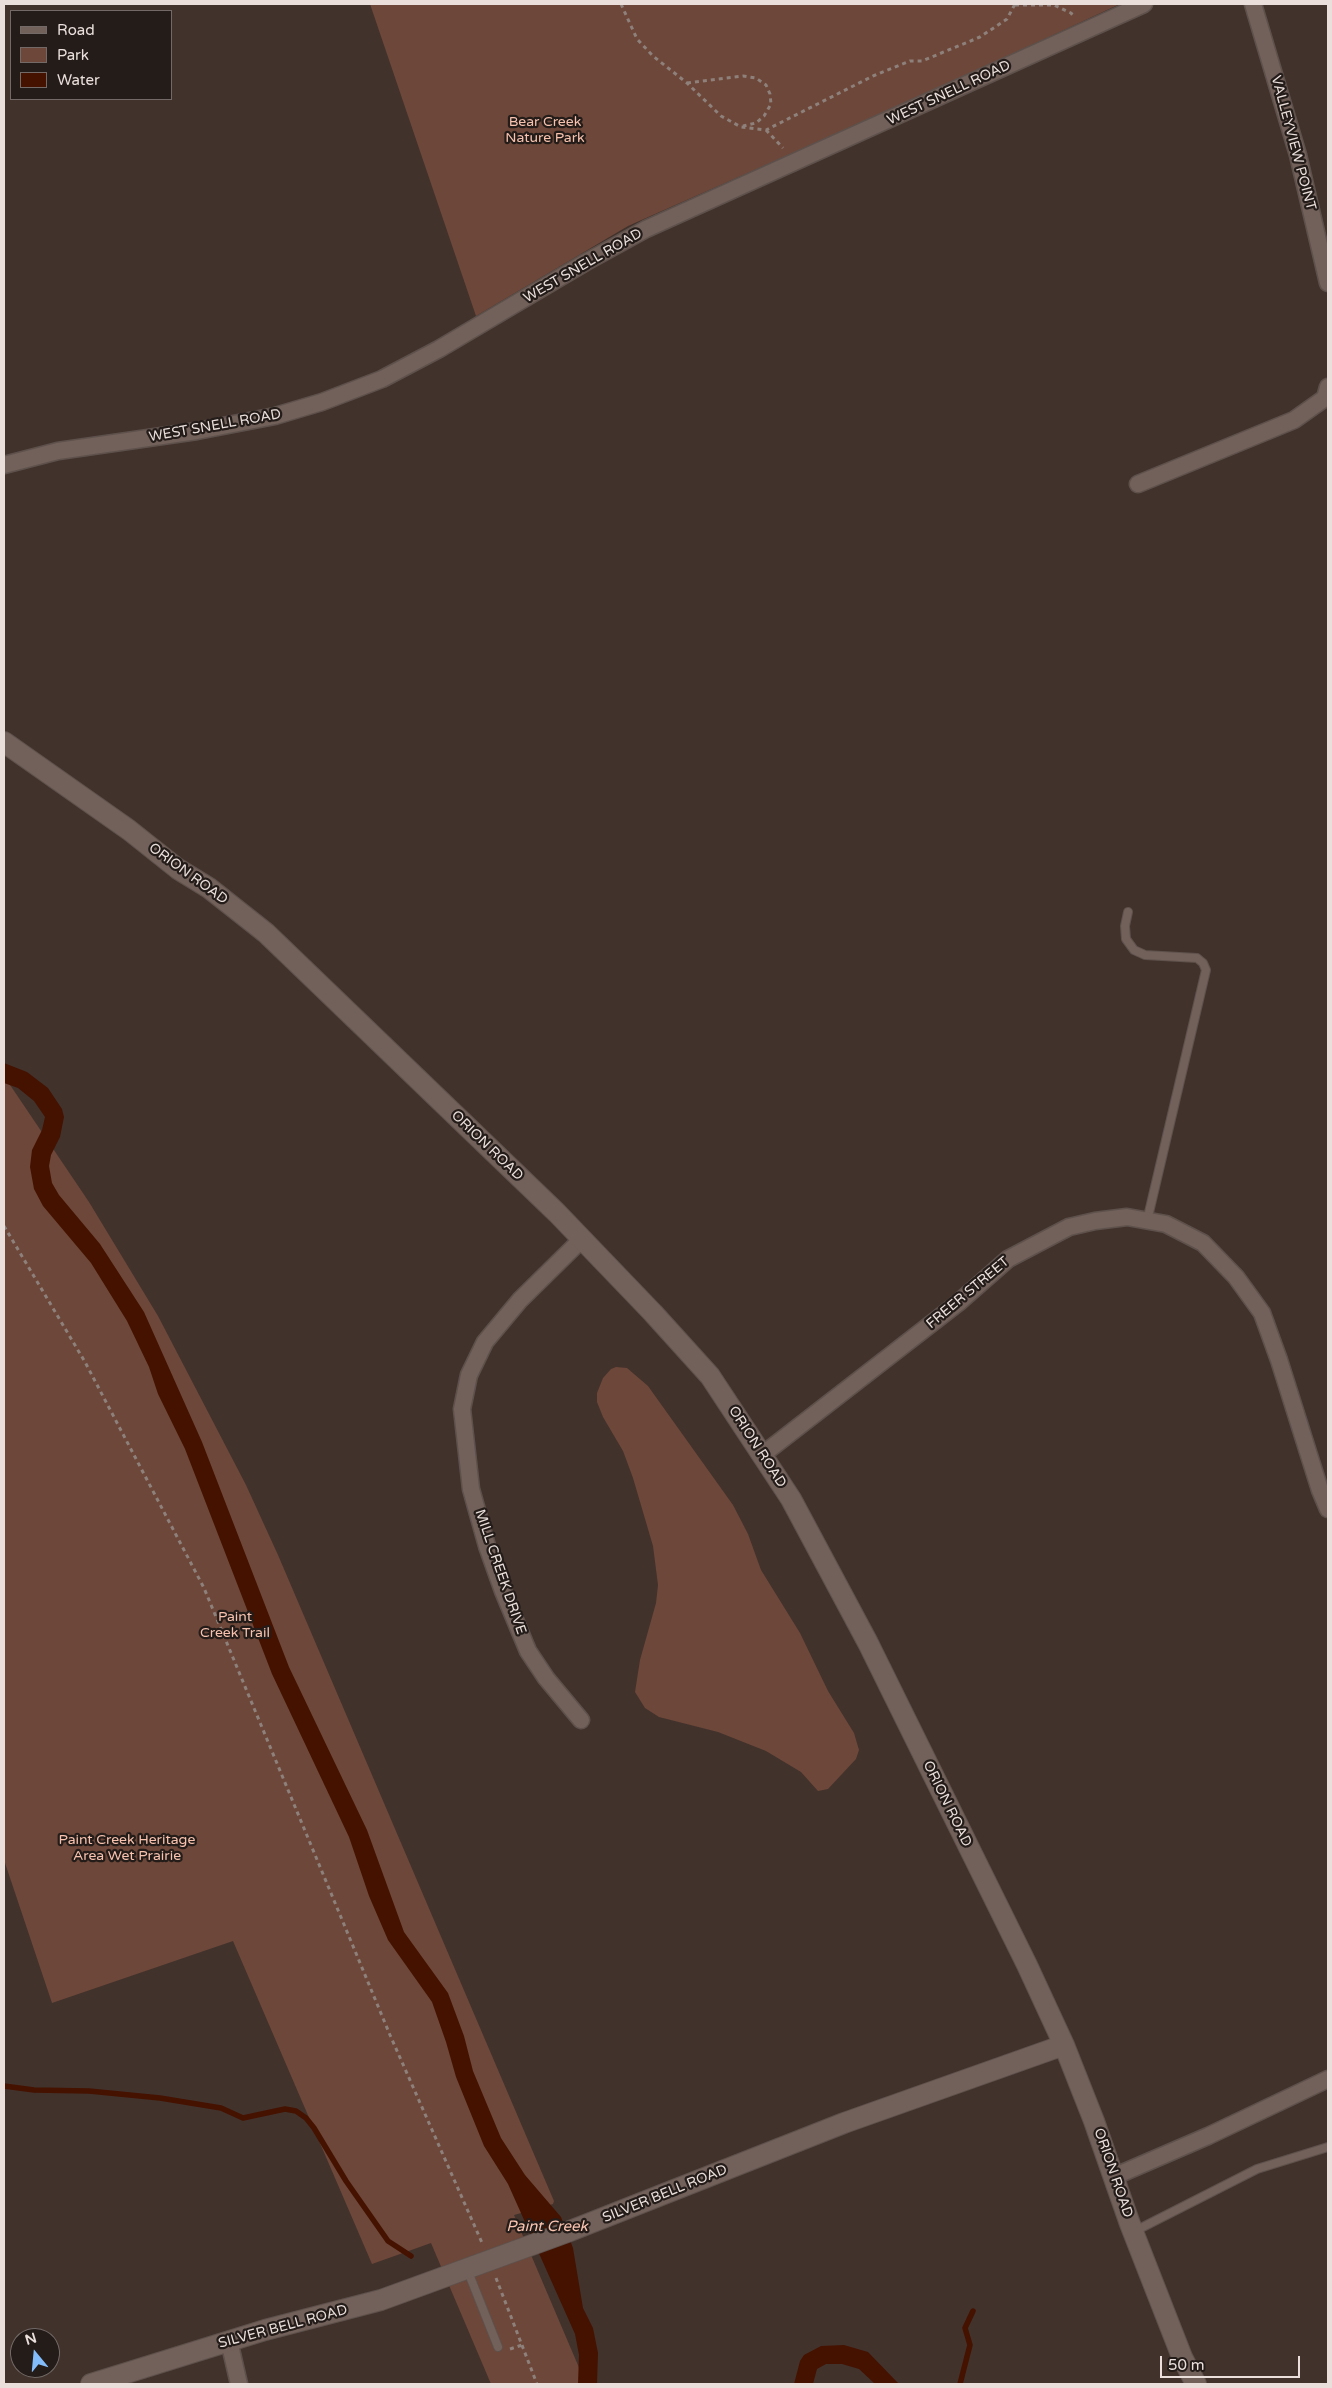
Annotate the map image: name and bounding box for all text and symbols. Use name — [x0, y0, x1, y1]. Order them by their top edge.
legend — [10, 10, 172, 100]
text: Road — [57, 21, 95, 39]
text: Park — [57, 46, 89, 64]
street label: WEST SNELL ROAD — [885, 57, 1013, 129]
text: Water — [57, 71, 100, 89]
street label: VALLEYVIEW POINT — [1267, 74, 1319, 212]
park label: Bear Creek Nature Park — [505, 114, 585, 146]
street label: WEST SNELL ROAD — [521, 225, 645, 307]
street label: WEST SNELL ROAD — [148, 406, 282, 446]
street label: ORION ROAD — [145, 840, 231, 908]
street label: ORION ROAD — [447, 1107, 527, 1185]
street label: FREER STREET — [923, 1253, 1013, 1333]
street label: ORION ROAD — [724, 1403, 790, 1491]
street label: MILL CREEK DRIVE — [471, 1507, 529, 1637]
park label: Paint Creek Trail — [200, 1609, 270, 1641]
street label: ORION ROAD — [919, 1758, 975, 1850]
park label: Paint Creek Heritage Area Wet Prairie — [59, 1832, 195, 1864]
street label: ORION ROAD — [1090, 2126, 1136, 2220]
street label: SILVER BELL ROAD — [600, 2161, 730, 2227]
water label: Paint Creek — [506, 2218, 588, 2236]
street label: SILVER BELL ROAD — [217, 2302, 349, 2352]
north arrow — [10, 2328, 60, 2378]
text: N — [23, 2329, 39, 2349]
scale bar — [1162, 2346, 1302, 2378]
text: 50 m — [1168, 2356, 1205, 2374]

